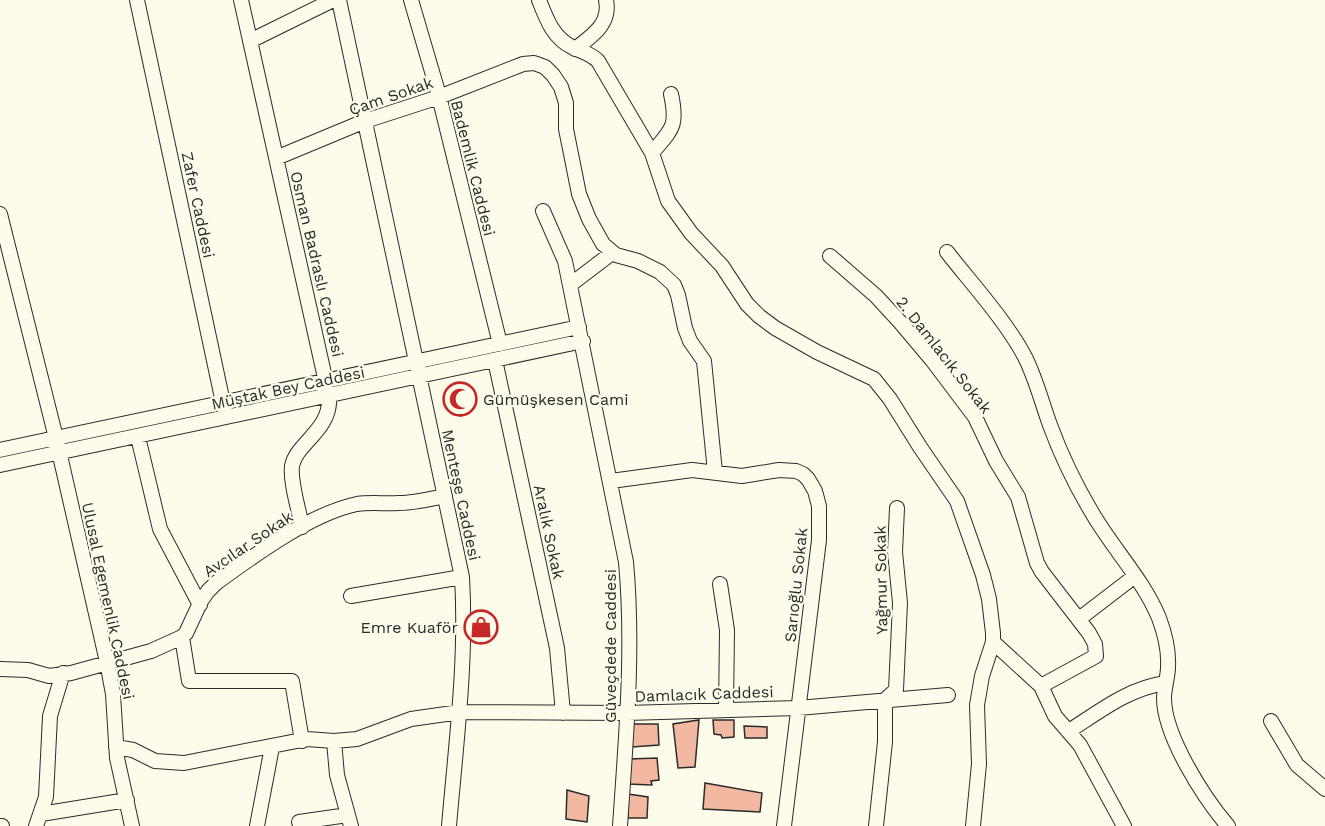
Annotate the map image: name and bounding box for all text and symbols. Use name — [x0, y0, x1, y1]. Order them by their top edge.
street label: Çam Sokak — [346, 73, 436, 119]
street label: Bademlik Caddesi — [447, 98, 499, 238]
street label: Zafer Caddesi — [177, 150, 219, 260]
street label: Osman Badraslı Caddesi — [286, 169, 348, 359]
street label: 2. Damlacık Sokak — [892, 293, 996, 417]
street label: Müştak Bey Caddesi — [210, 362, 366, 414]
mosque icon: Gümüşkesen Cami — [442, 381, 478, 417]
place label: Gümüşkesen Cami — [483, 390, 629, 409]
street label: Menteşe Caddesi — [438, 428, 484, 562]
street label: Aralık Sokak — [530, 483, 568, 581]
street label: Ulusal Egemenlik Caddesi — [78, 501, 138, 701]
street label: Avcılar Sokak — [200, 507, 296, 581]
street label: Yağmur Sokak — [871, 525, 891, 635]
street label: Sarıoğlu Sokak — [781, 527, 811, 643]
street label: Güveçdede Caddesi — [601, 569, 620, 723]
shop icon: Emre Kuaför — [463, 609, 499, 645]
place label: Emre Kuaför — [360, 618, 458, 637]
street label: Damlacık Caddesi — [634, 682, 774, 706]

